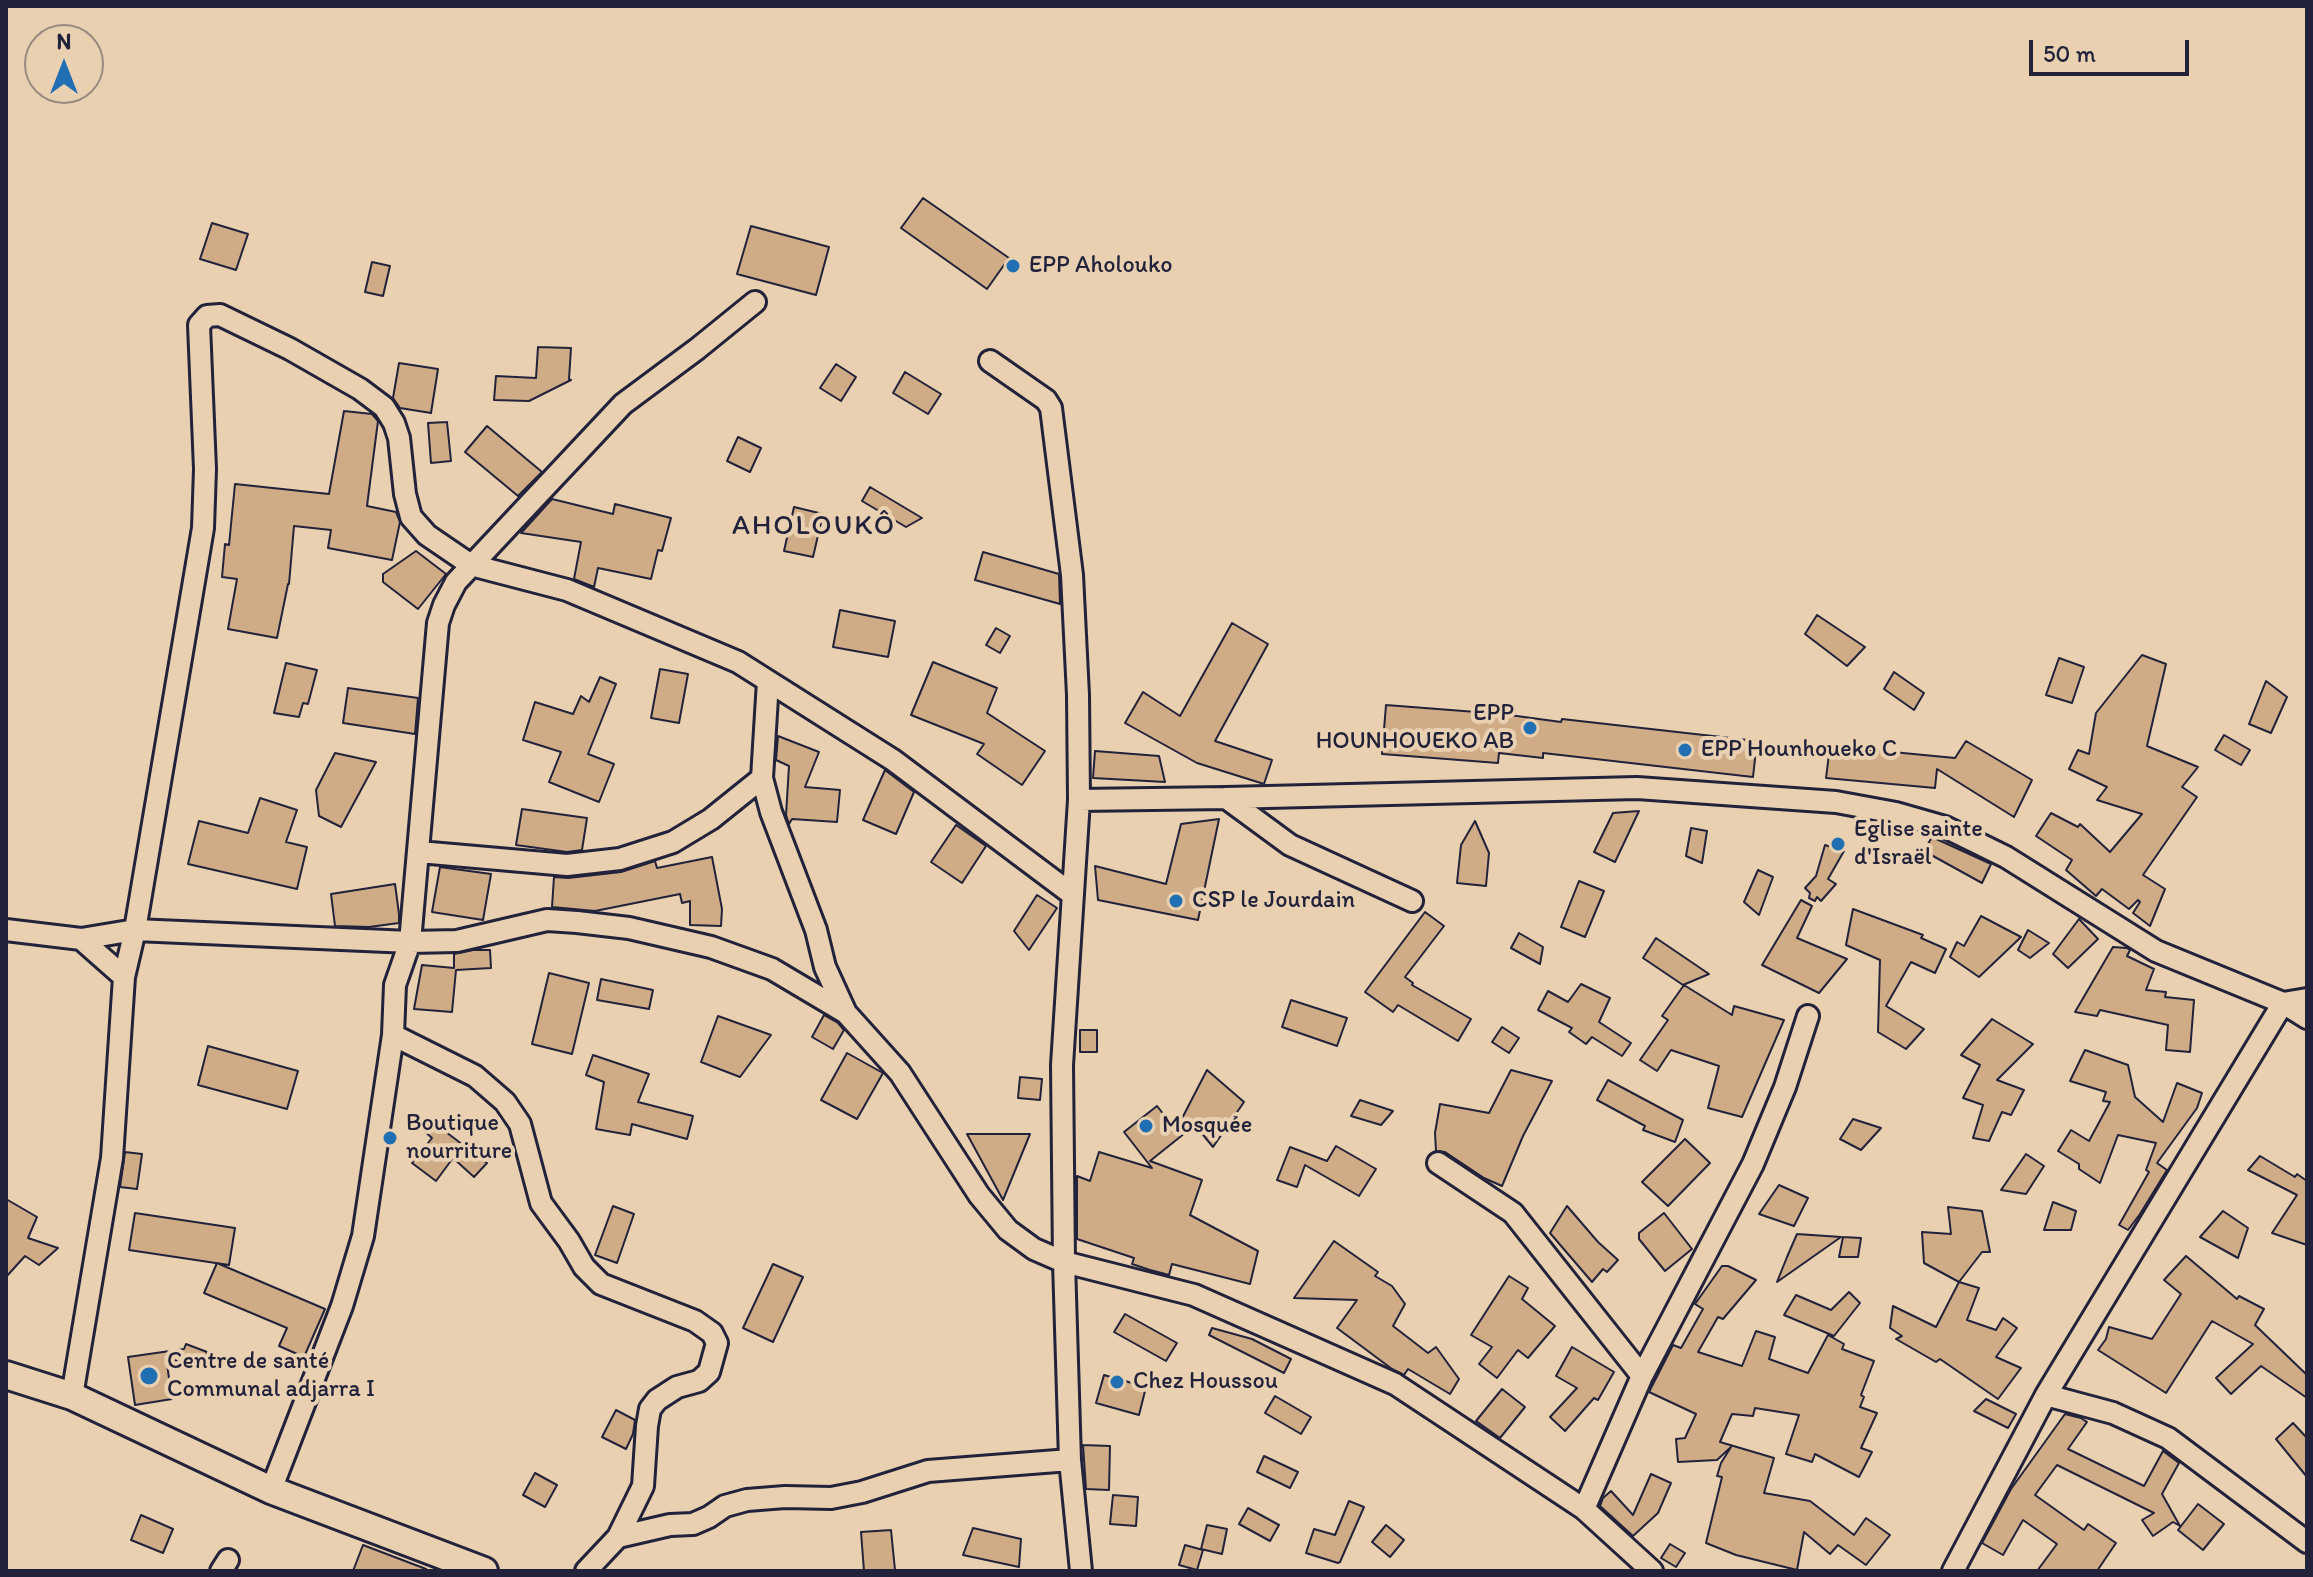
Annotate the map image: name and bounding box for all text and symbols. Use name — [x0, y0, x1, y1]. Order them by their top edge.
north arrow — [24, 24, 104, 104]
scale bar — [2033, 24, 2193, 74]
text: N — [57, 28, 71, 55]
text: 50 m — [2043, 39, 2096, 68]
place label: EPP Aholouko — [1029, 252, 1173, 280]
marker: EPP Aholouko — [1004, 257, 1022, 275]
district label: AHOLOUKÔ — [732, 510, 896, 544]
place label: EPP HOUNHOUEKO AB — [1316, 700, 1514, 756]
marker: EPP HOUNHOUEKO AB — [1521, 719, 1539, 737]
place label: EPP Hounhoueko C — [1701, 736, 1897, 764]
marker: EPP Hounhoueko C — [1676, 741, 1694, 759]
place label: Eglise sainte d'Israël — [1854, 816, 1983, 872]
marker: Eglise sainte d'Israël — [1829, 835, 1847, 853]
place label: CSP le Jourdain — [1192, 887, 1355, 915]
marker: CSP le Jourdain — [1167, 892, 1185, 910]
place label: Boutique nourriture — [406, 1110, 512, 1166]
place label: Mosquée — [1162, 1112, 1252, 1140]
marker: Mosquée — [1137, 1117, 1155, 1135]
marker: Boutique nourriture — [381, 1129, 399, 1147]
place label: Centre de santé Communal adjarra I — [167, 1348, 375, 1404]
marker: Centre de santé Communal adjarra I — [138, 1365, 160, 1387]
place label: Chez Houssou — [1133, 1368, 1278, 1396]
marker: Chez Houssou — [1108, 1373, 1126, 1391]

